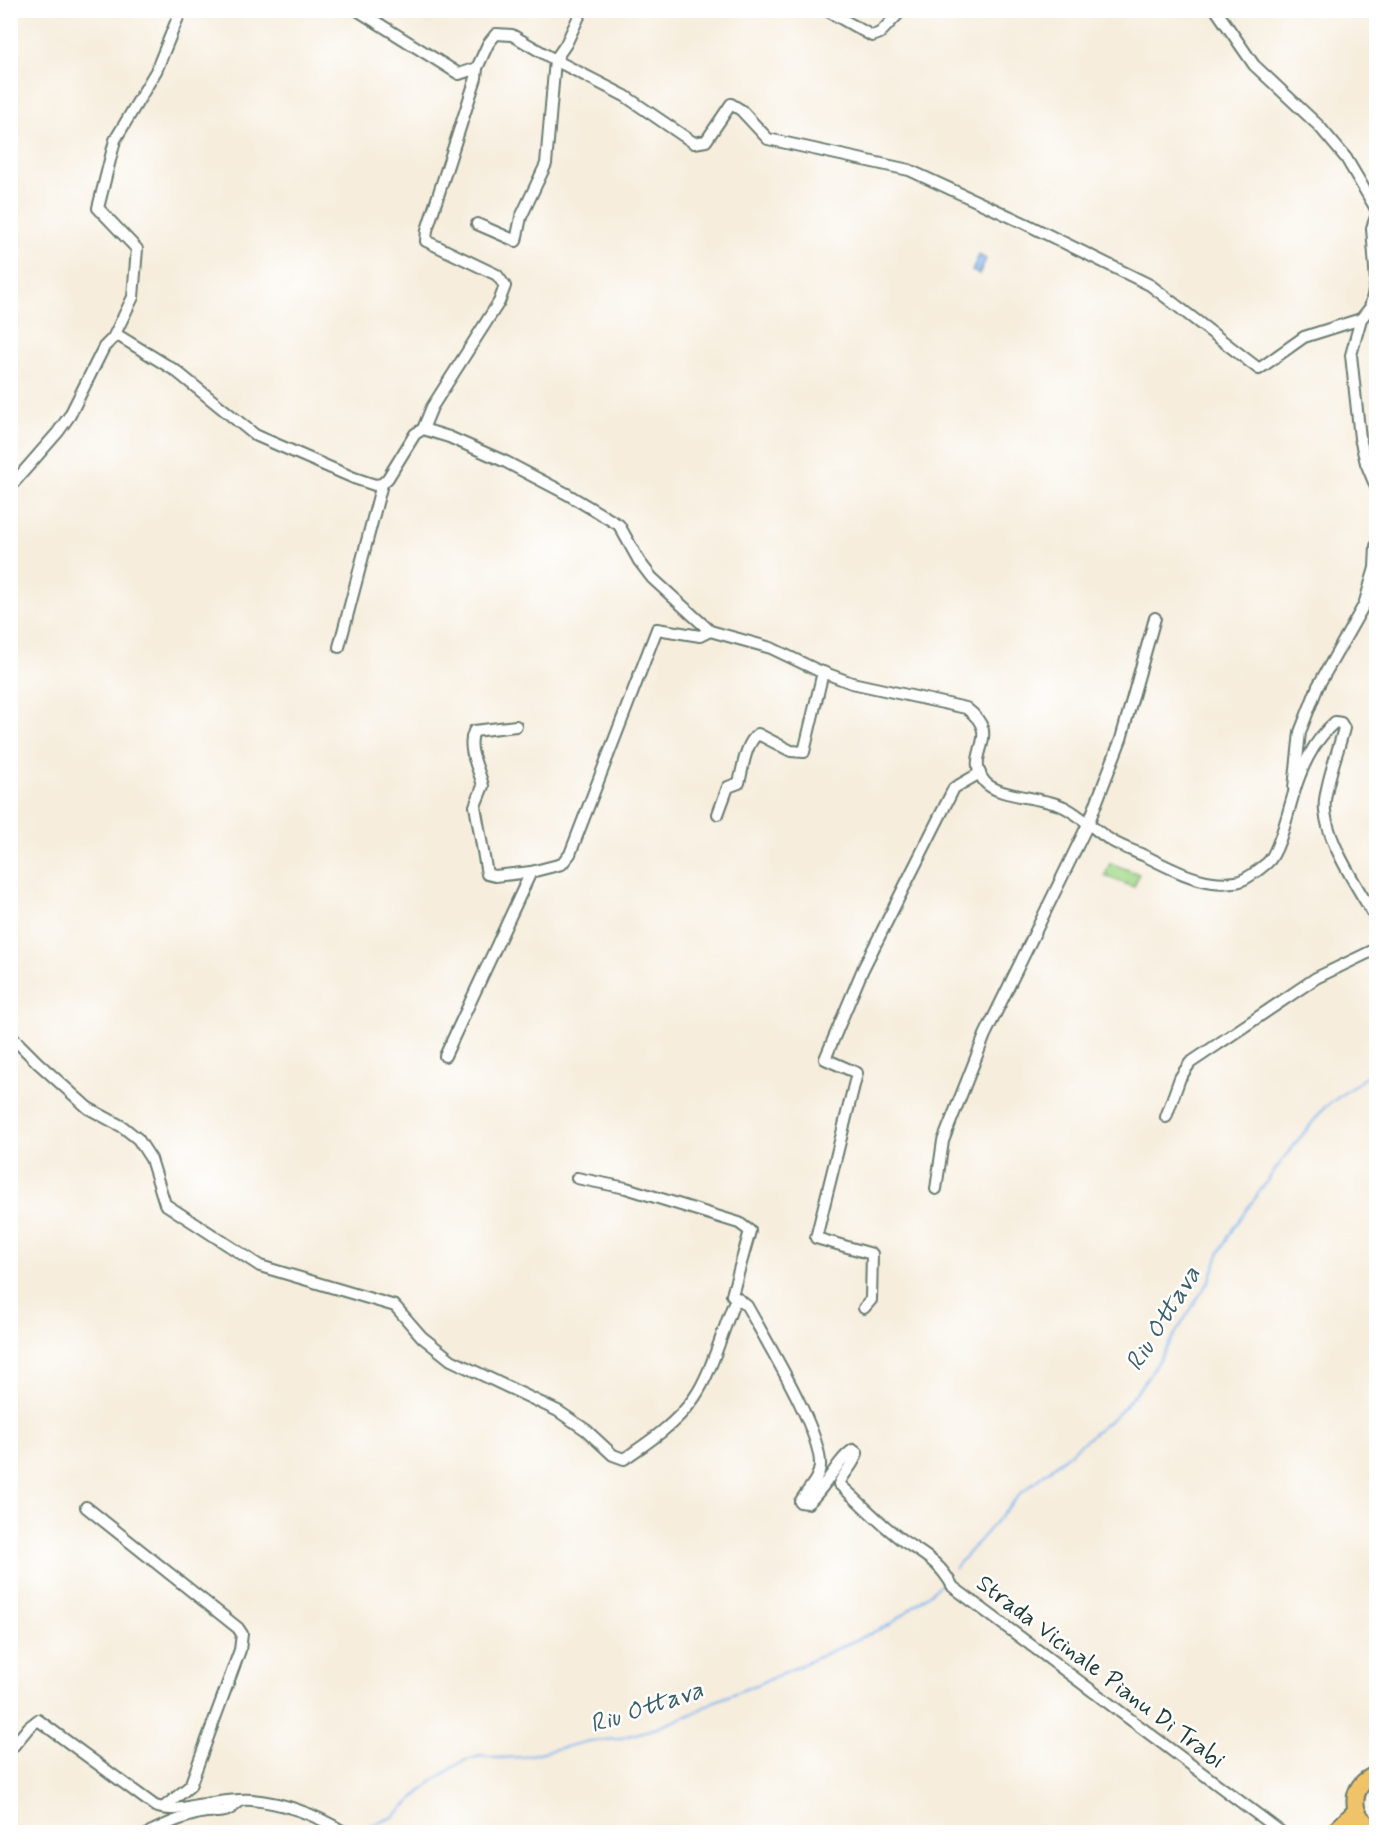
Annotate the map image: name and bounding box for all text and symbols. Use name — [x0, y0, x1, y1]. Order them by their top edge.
water label: Riu Ottava — [1118, 1260, 1209, 1378]
street label: Strada Vicinale Pianu Di Trabi — [969, 1568, 1231, 1776]
water label: Riu Ottava — [586, 1674, 708, 1742]

